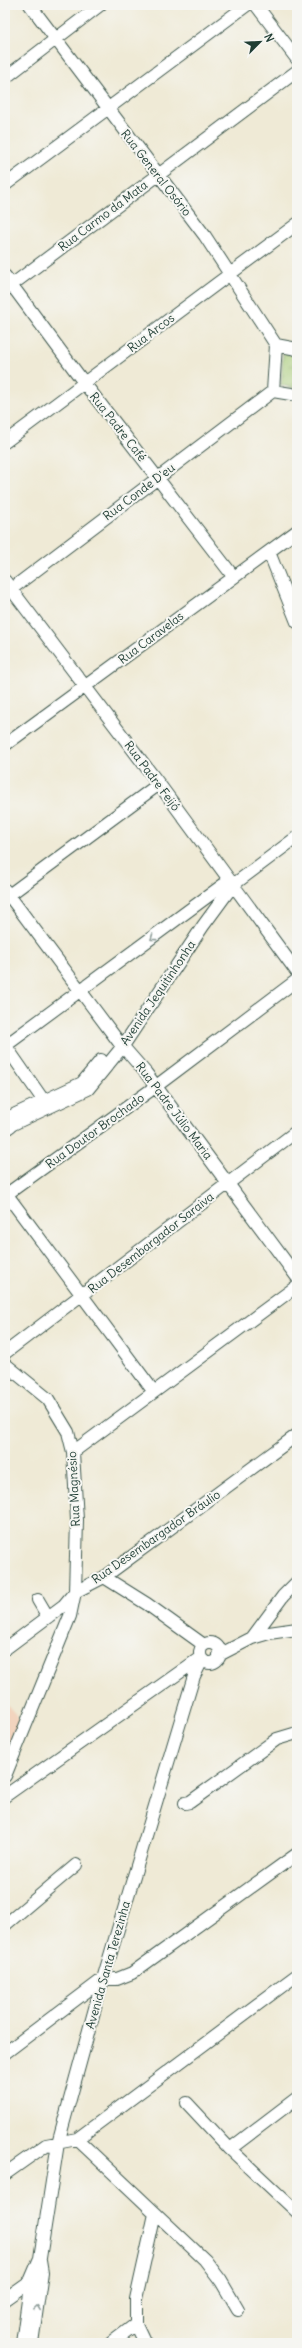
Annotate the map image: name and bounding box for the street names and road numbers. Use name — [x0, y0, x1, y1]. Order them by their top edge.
street label: Rua General Osório — [118, 126, 195, 219]
street label: Rua Carmo da Mata — [55, 177, 150, 254]
street label: Rua Arcos — [124, 310, 177, 355]
street label: Rua Padre Café — [87, 389, 150, 464]
street label: Rua Conde D'eu — [100, 460, 178, 523]
street label: Rua Caravelas — [115, 608, 186, 667]
street label: Rua Padre Feijó — [121, 738, 184, 814]
street label: Avenida Jequitinhonha — [117, 937, 198, 1048]
street label: Rua Padre Júlio Maria — [133, 1059, 216, 1162]
street label: Rua Doutor Brochado — [43, 1090, 147, 1171]
street label: Rua Desembargador Saraiva — [85, 1189, 217, 1296]
street label: Rua Magnésio — [64, 1451, 83, 1527]
street label: Rua Desembargador Bráulio — [89, 1486, 223, 1587]
street label: Avenida Santa Terezinha — [82, 1899, 133, 2031]

